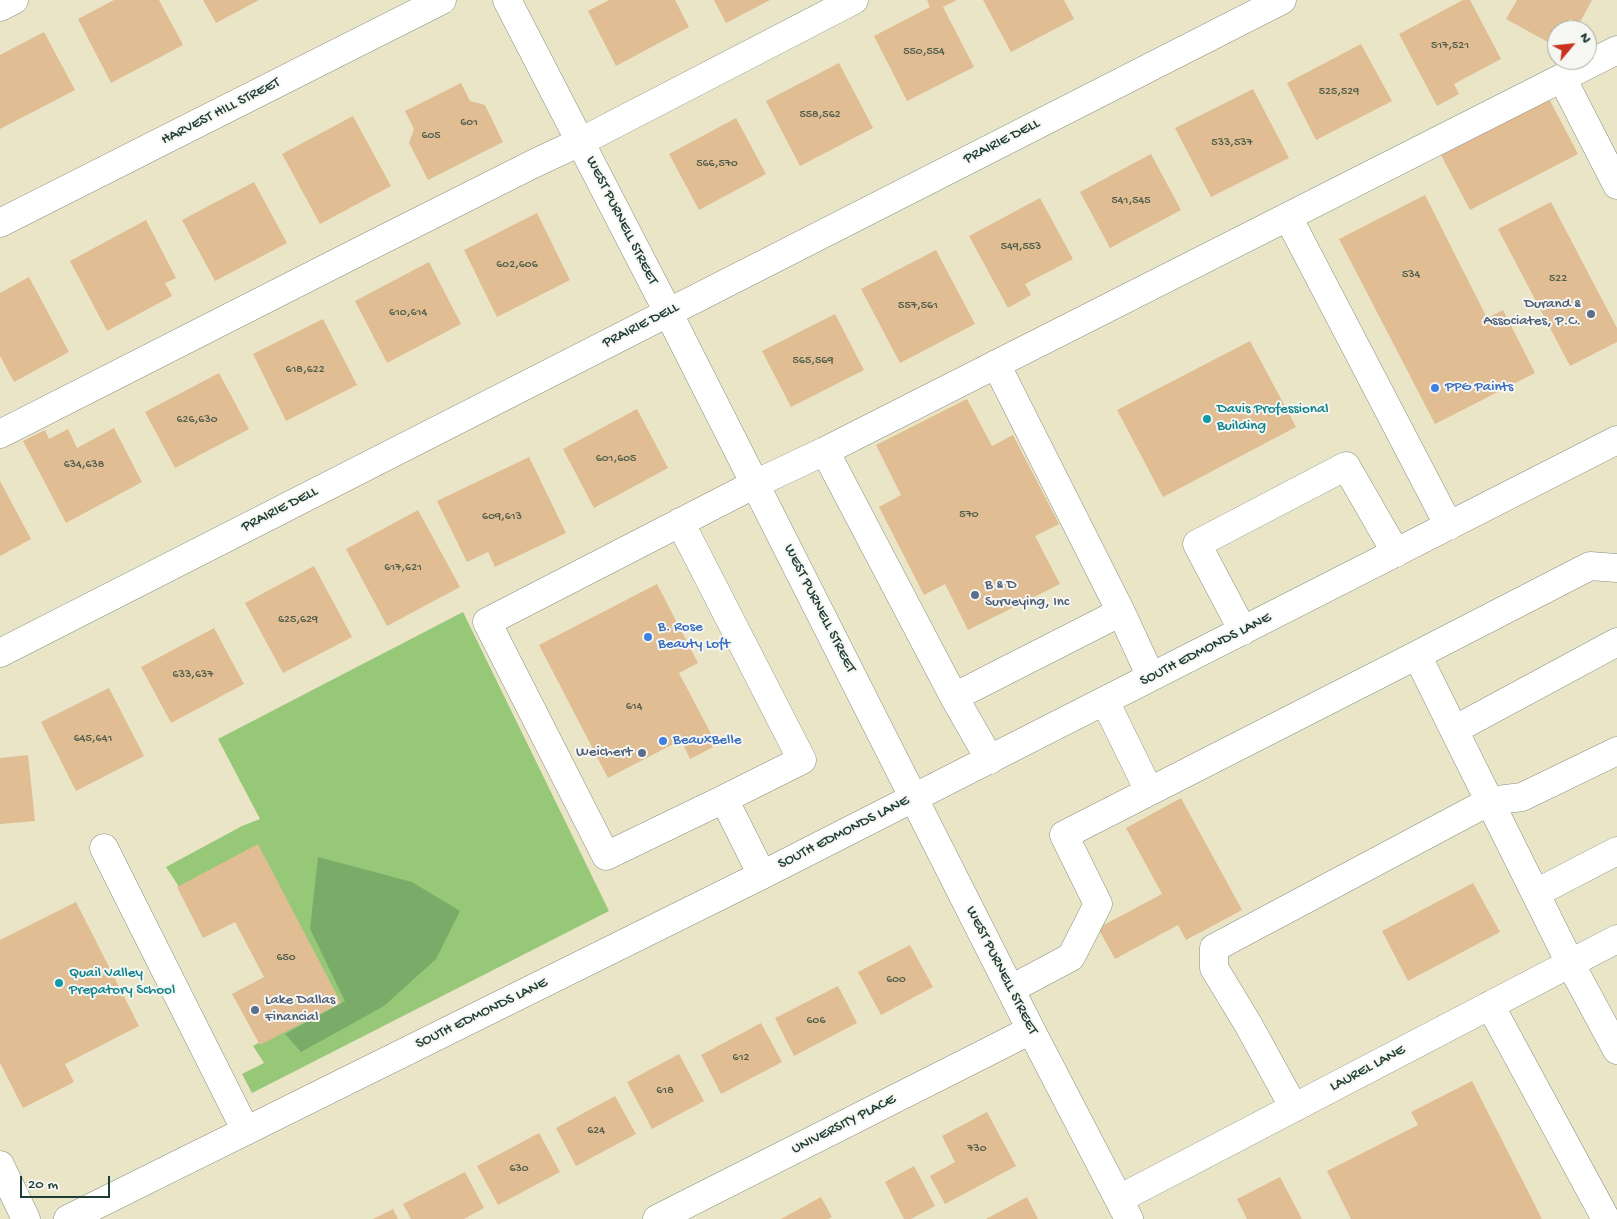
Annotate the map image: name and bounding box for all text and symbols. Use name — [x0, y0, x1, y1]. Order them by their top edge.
north arrow — [1547, 20, 1597, 70]
text: N — [1575, 30, 1594, 46]
house number: 517,521 — [1431, 39, 1469, 53]
house number: 550,554 — [903, 45, 945, 59]
street label: HARVEST HILL STREET — [159, 74, 283, 150]
house number: 525,529 — [1319, 85, 1359, 99]
house number: 558,562 — [799, 108, 841, 122]
street label: PRAIRIE DELL — [961, 115, 1043, 169]
house number: 601 — [460, 116, 478, 130]
house number: 605 — [421, 129, 441, 143]
house number: 533,537 — [1211, 136, 1253, 150]
street label: WEST PURNELL STREET — [581, 154, 661, 288]
house number: 566,570 — [696, 157, 738, 171]
house number: 541,545 — [1112, 194, 1150, 208]
house number: 549,553 — [1001, 240, 1041, 254]
house number: 602,606 — [496, 258, 538, 272]
house number: 534 — [1402, 268, 1420, 282]
house number: 522 — [1549, 272, 1567, 286]
place label: Durand & Associates, P.C. — [1483, 296, 1581, 331]
street label: PRAIRIE DELL — [600, 299, 682, 353]
house number: 557,561 — [898, 299, 938, 313]
house number: 610,614 — [389, 306, 427, 320]
marker: Durand & Associates, P.C. — [1585, 308, 1597, 320]
house number: 565,569 — [793, 354, 833, 368]
house number: 618,622 — [285, 363, 325, 377]
place label: PPG Paints — [1445, 379, 1513, 397]
marker: PPG Paints — [1429, 382, 1441, 394]
place label: Davis Professional Building — [1217, 401, 1329, 436]
house number: 626,630 — [177, 413, 217, 427]
marker: Davis Professional Building — [1201, 413, 1213, 425]
house number: 601,605 — [596, 452, 636, 466]
house number: 634,638 — [64, 458, 104, 472]
street label: PRAIRIE DELL — [239, 483, 321, 537]
house number: 570 — [959, 508, 979, 522]
house number: 609,613 — [482, 510, 522, 524]
street label: WEST PURNELL STREET — [779, 542, 859, 676]
house number: 617,621 — [384, 561, 422, 575]
place label: B & D Surveying, Inc — [985, 577, 1069, 612]
marker: B & D Surveying, Inc — [969, 589, 981, 601]
street label: SOUTH EDMONDS LANE — [1137, 609, 1275, 691]
house number: 625,629 — [278, 613, 318, 627]
place label: B. Rose Beauty Loft — [658, 619, 730, 654]
marker: B. Rose Beauty Loft — [642, 631, 654, 643]
house number: 633,637 — [173, 668, 213, 682]
house number: 614 — [626, 700, 642, 714]
house number: 645,641 — [74, 732, 112, 746]
place label: BeauxBelle — [673, 732, 741, 750]
marker: BeauxBelle — [657, 735, 669, 747]
place label: Weichert — [576, 744, 632, 762]
marker: Weichert — [636, 747, 648, 759]
street label: SOUTH EDMONDS LANE — [775, 792, 913, 874]
street label: WEST PURNELL STREET — [961, 904, 1041, 1038]
house number: 650 — [276, 951, 296, 965]
place label: Quail Valley Prepatory School — [69, 965, 175, 1000]
house number: 600 — [886, 973, 906, 987]
street label: SOUTH EDMONDS LANE — [413, 974, 551, 1054]
marker: Quail Valley Prepatory School — [53, 977, 65, 989]
place label: Lake Dallas Financial — [265, 992, 335, 1027]
marker: Lake Dallas Financial — [249, 1004, 261, 1016]
house number: 606 — [807, 1014, 825, 1028]
street label: LAUREL LANE — [1327, 1042, 1409, 1096]
house number: 612 — [733, 1051, 749, 1065]
house number: 618 — [656, 1084, 674, 1098]
street label: UNIVERSITY PLACE — [789, 1091, 899, 1159]
house number: 624 — [587, 1124, 605, 1138]
house number: 730 — [967, 1142, 987, 1156]
house number: 630 — [509, 1162, 529, 1176]
scale bar — [22, 1166, 112, 1198]
text: 20 m — [28, 1176, 58, 1194]

